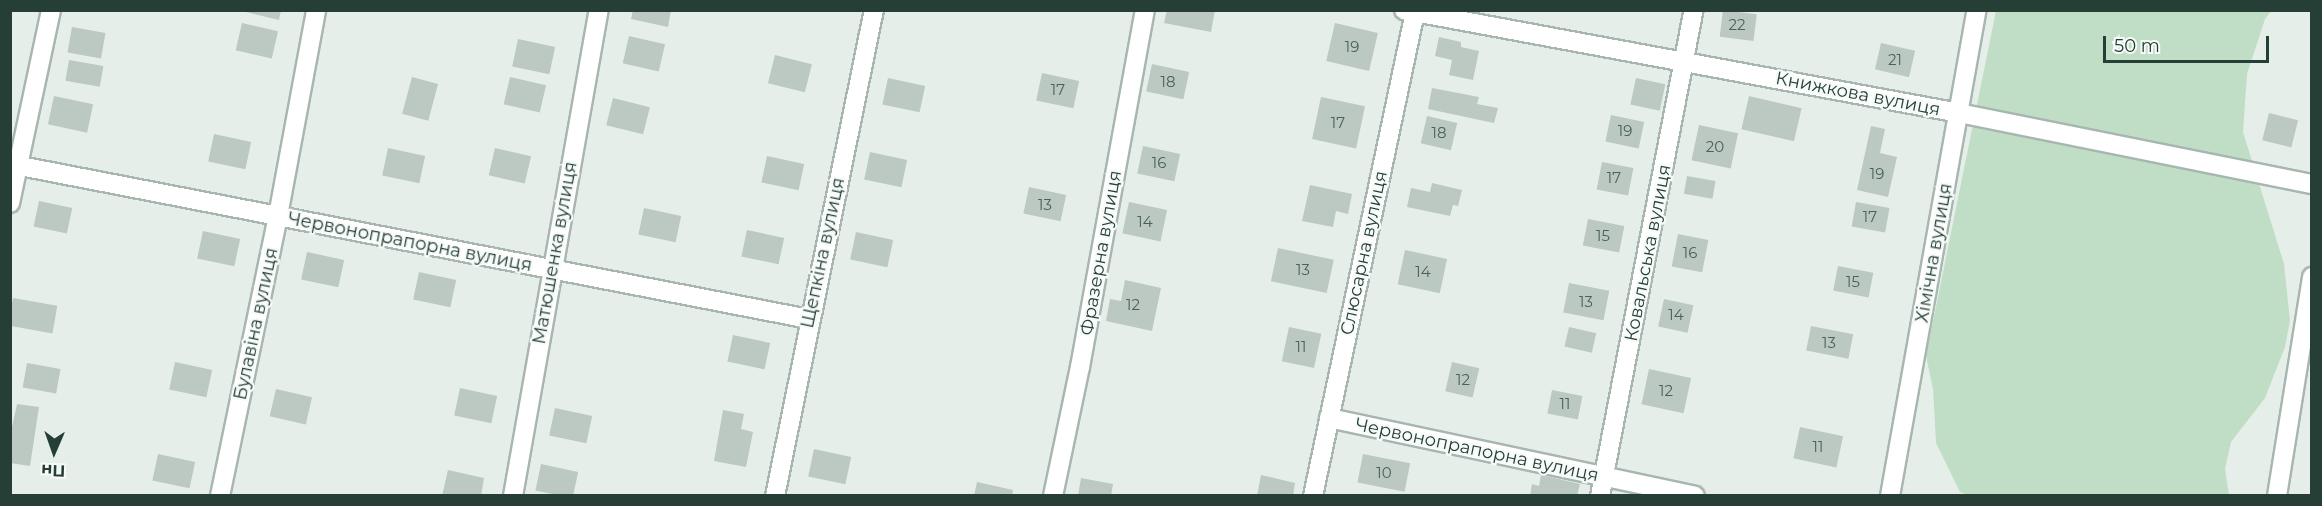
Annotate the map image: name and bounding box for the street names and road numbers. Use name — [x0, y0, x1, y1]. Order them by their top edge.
street label: Книжкова вулиця — [1774, 67, 1942, 121]
street label: Матюшенка вулиця — [528, 160, 582, 346]
street label: Ковальська вулиця — [1620, 163, 1676, 343]
street label: Фразерна вулиця — [1076, 169, 1126, 337]
street label: Слюсарна вулиця — [1336, 169, 1392, 337]
street label: Щепкіна вулиця — [796, 176, 850, 330]
street label: Хімічна вулиця — [1911, 182, 1957, 324]
street label: Червонопрапорна вулиця — [286, 208, 534, 276]
street label: Булавіна вулиця — [229, 246, 283, 402]
street label: Червонопрапорна вулиця — [1353, 414, 1601, 486]

